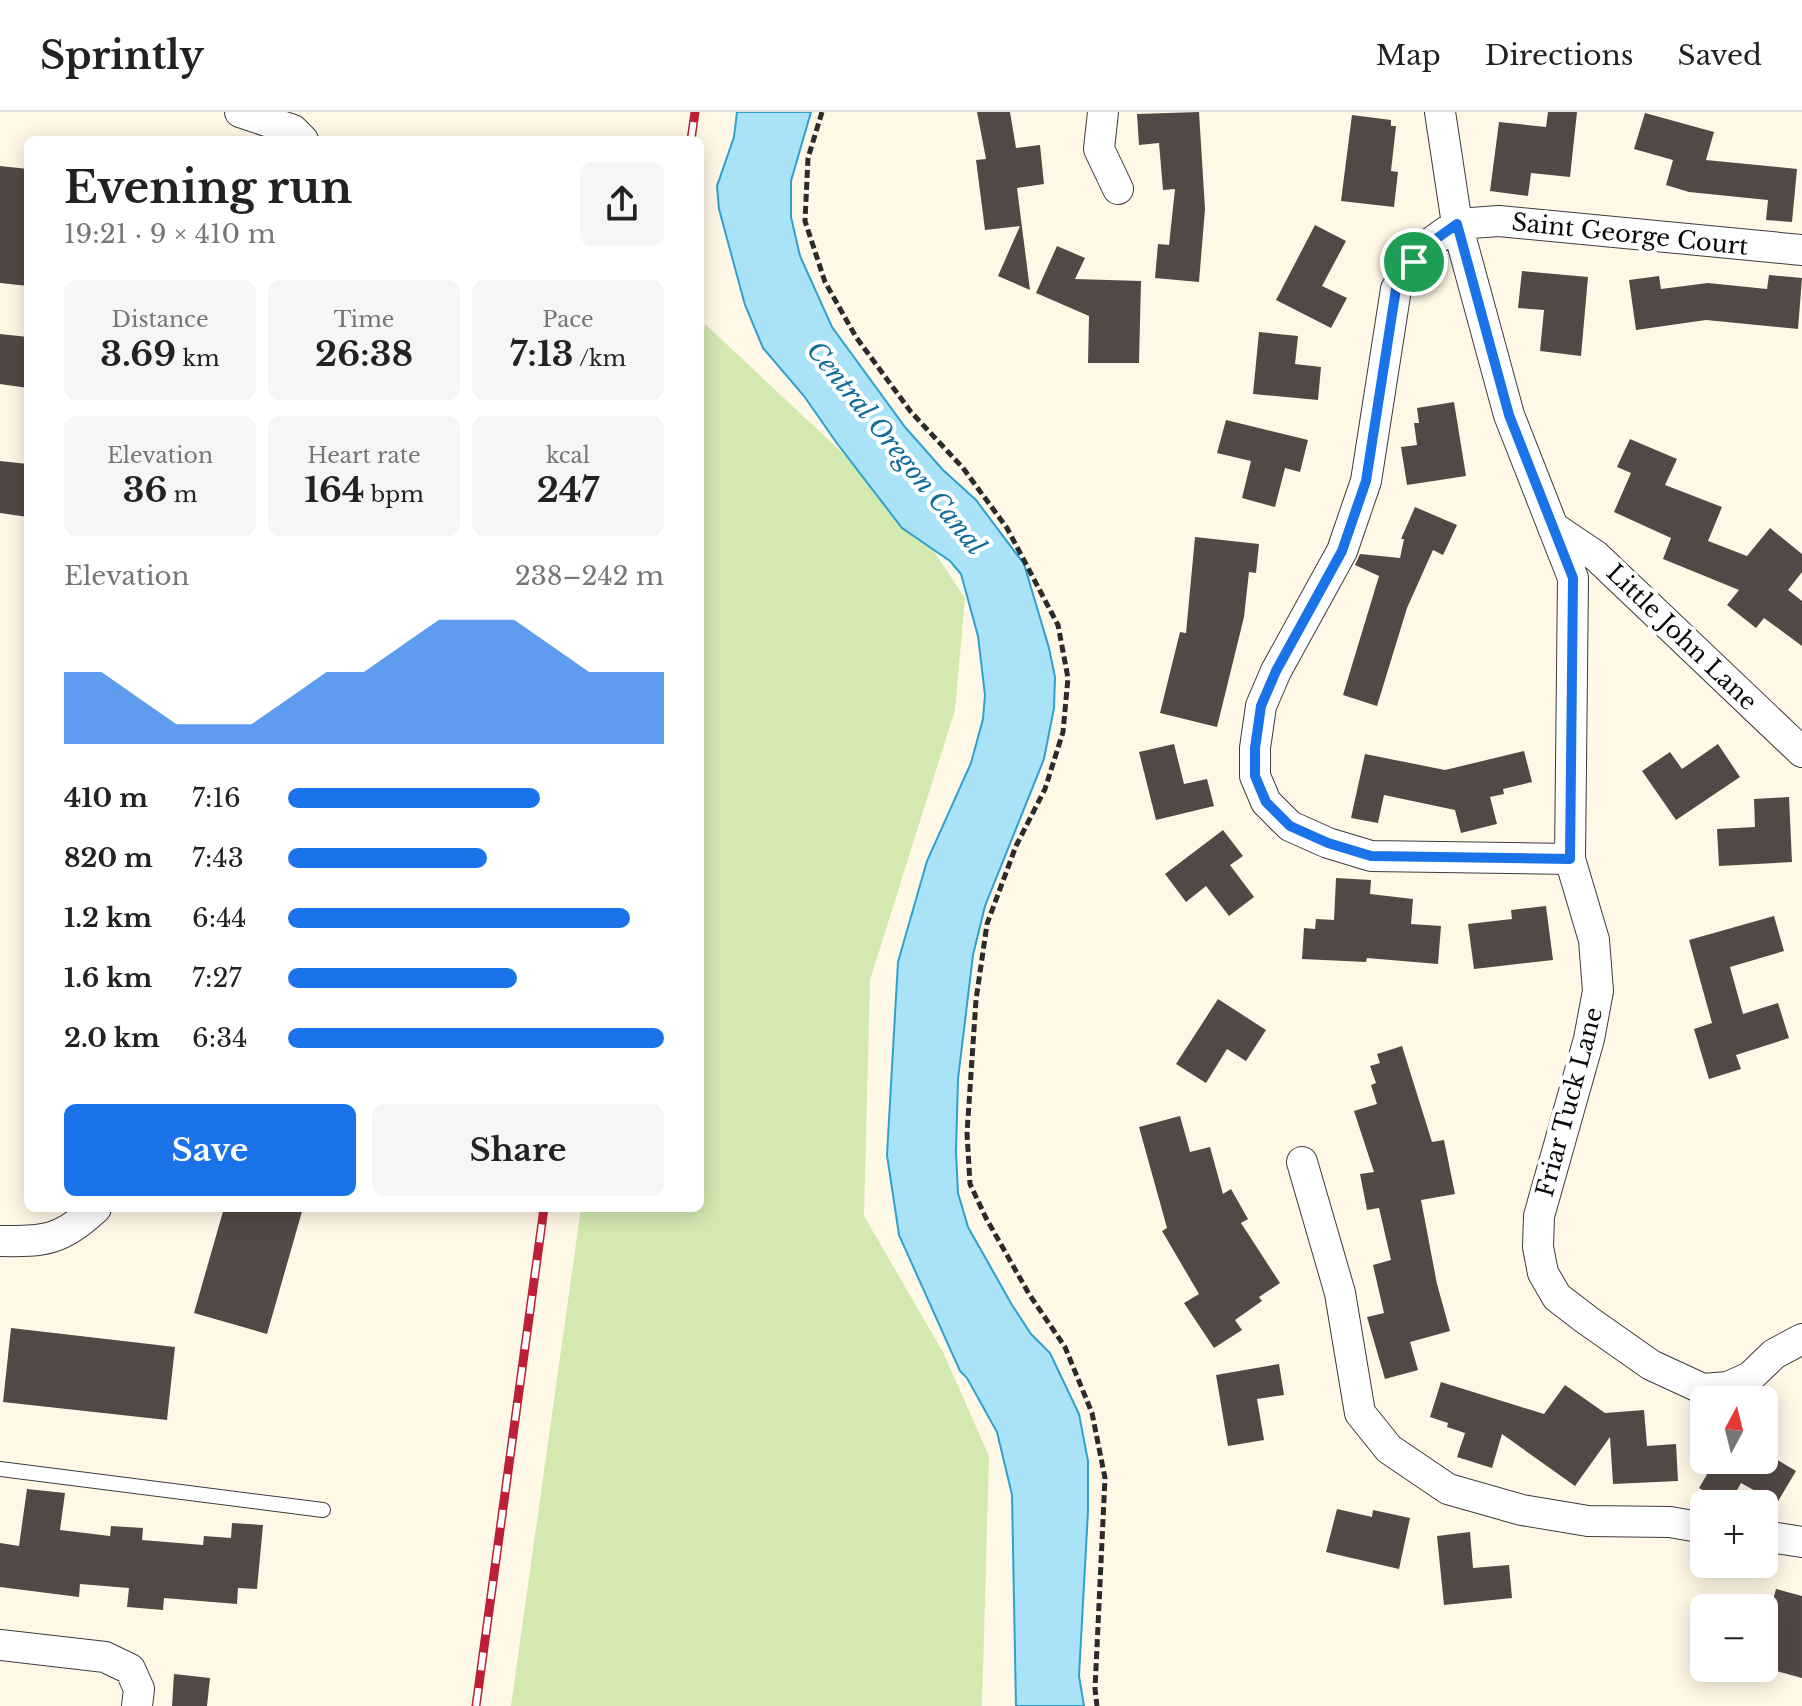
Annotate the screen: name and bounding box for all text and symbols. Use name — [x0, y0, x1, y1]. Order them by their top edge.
text: Sprintly — [40, 32, 204, 79]
text: Map — [1376, 38, 1441, 73]
text: Directions — [1485, 38, 1634, 73]
text: Saved — [1678, 38, 1762, 73]
text: Evening run — [64, 160, 352, 215]
button: share — [580, 162, 664, 246]
street label: Saint George Court — [1510, 207, 1750, 261]
text: 19:21 · 9 × 410 m — [64, 218, 276, 250]
pin — [1380, 228, 1448, 296]
icon: arrive — [1392, 240, 1436, 284]
text: Distance — [112, 306, 209, 333]
text: Time — [334, 306, 394, 333]
text: Pace — [542, 306, 594, 333]
text: 3.69 — [100, 333, 176, 375]
text: 26:38 — [315, 333, 413, 375]
text: 7:13 — [510, 333, 573, 375]
water label: Central Oregon Canal — [800, 335, 993, 562]
text: km — [176, 345, 220, 372]
text: /km — [573, 345, 626, 372]
text: Elevation — [107, 442, 213, 469]
text: Heart rate — [307, 442, 421, 469]
text: kcal — [546, 442, 590, 469]
text: 36 — [123, 469, 167, 511]
text: 164 — [304, 469, 365, 511]
text: 247 — [537, 469, 599, 511]
text: m — [167, 481, 197, 508]
text: bpm — [365, 481, 424, 508]
street label: Little John Lane — [1601, 558, 1763, 716]
text: Elevation — [64, 560, 190, 592]
text: 238–242 m — [515, 560, 664, 592]
text: 410 m — [64, 782, 148, 814]
text: 7:16 — [192, 782, 241, 814]
text: 820 m — [64, 842, 153, 874]
text: 7:43 — [192, 842, 244, 874]
text: 1.2 km — [64, 902, 152, 934]
text: 6:44 — [192, 902, 247, 934]
text: 1.6 km — [64, 962, 152, 994]
text: 7:27 — [192, 962, 242, 994]
street label: Friar Tuck Lane — [1530, 1004, 1608, 1200]
text: 2.0 km — [64, 1022, 160, 1054]
text: 6:34 — [192, 1022, 247, 1054]
button: Save — [64, 1104, 356, 1196]
button: Share — [372, 1104, 664, 1196]
north arrow — [1690, 1386, 1778, 1474]
map controls — [1690, 1386, 1778, 1682]
button: + — [1690, 1490, 1778, 1578]
button: − — [1690, 1594, 1778, 1682]

